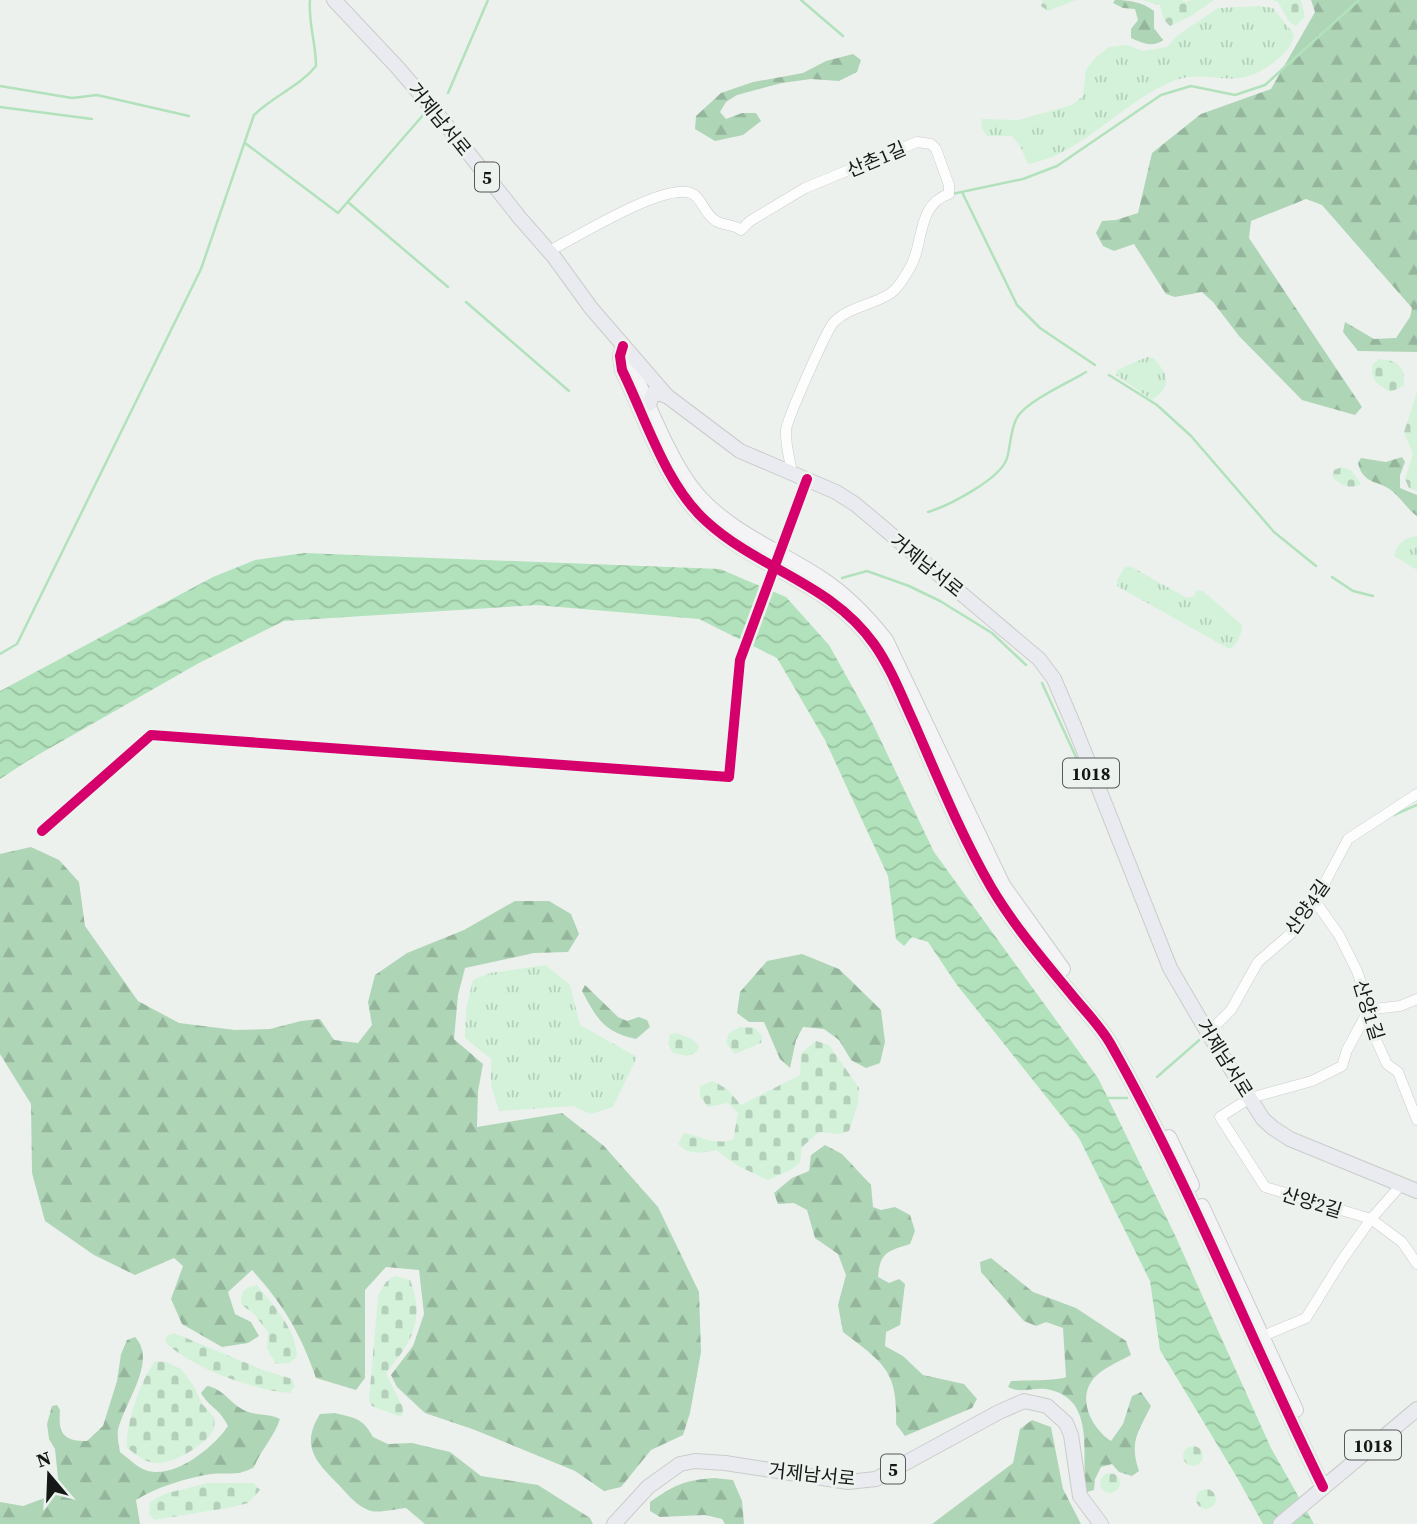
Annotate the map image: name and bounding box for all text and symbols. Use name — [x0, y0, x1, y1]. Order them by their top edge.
street label: 거제남서로 — [402, 77, 478, 161]
street label: 산촌1길 — [842, 135, 910, 183]
road number: 5 — [475, 162, 499, 192]
street label: 거제남서로 — [885, 527, 969, 603]
road number: 1018 — [1063, 758, 1119, 788]
street label: 산양4길 — [1279, 874, 1335, 940]
street label: 산양1길 — [1348, 977, 1390, 1043]
street label: 거제남서로 — [1191, 1014, 1259, 1102]
street label: 산양2길 — [1279, 1181, 1345, 1223]
road number: 1018 — [1345, 1430, 1401, 1460]
north arrow — [14, 1440, 84, 1510]
text: N — [33, 1444, 54, 1473]
road number: 5 — [881, 1454, 905, 1484]
street label: 거제남서로 — [767, 1457, 857, 1491]

